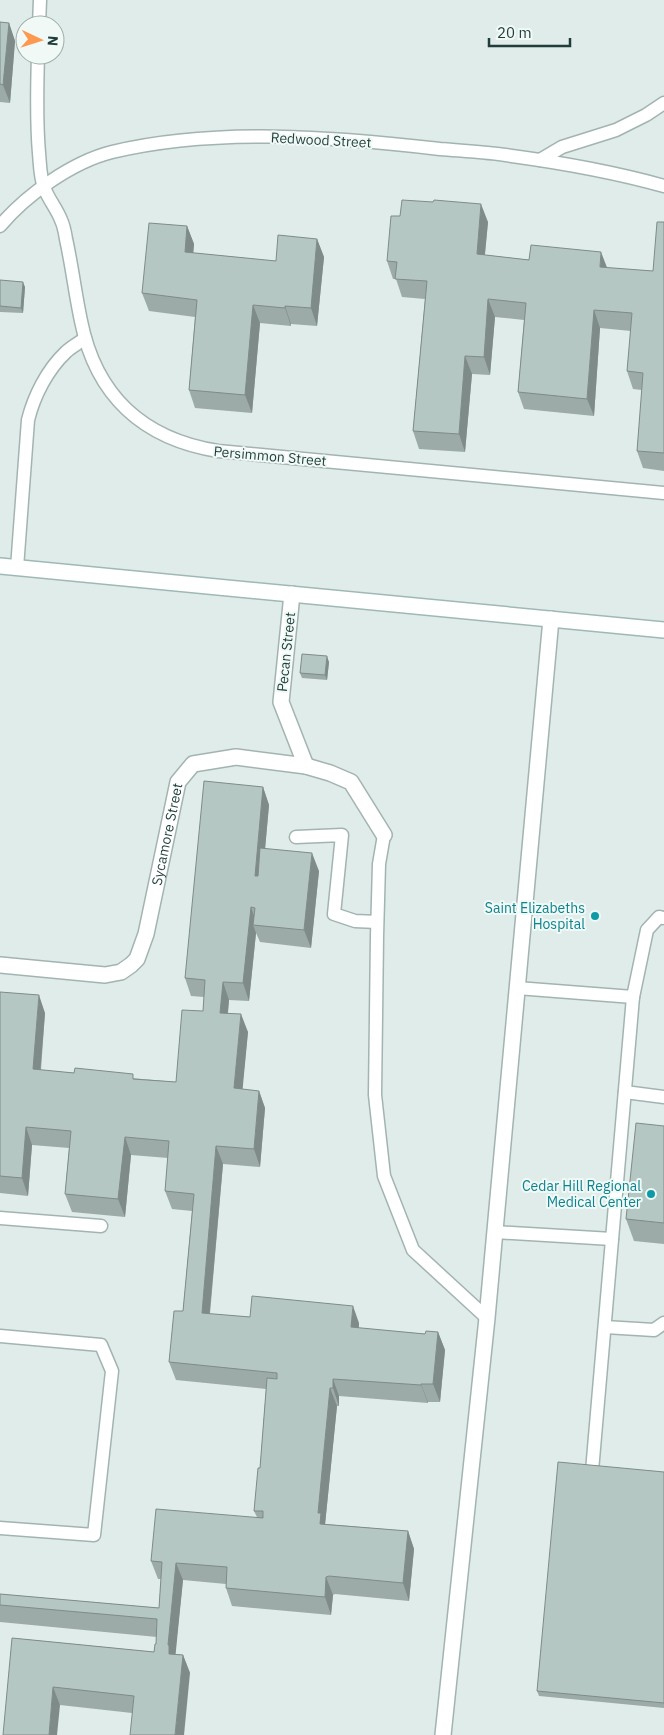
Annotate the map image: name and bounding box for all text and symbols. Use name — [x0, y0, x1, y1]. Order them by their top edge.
north arrow — [15, 15, 65, 65]
scale bar — [489, 15, 570, 47]
text: 20 m — [497, 23, 532, 42]
text: N — [44, 35, 62, 47]
street label: Redwood Street — [270, 128, 372, 152]
street label: Persimmon Street — [213, 442, 327, 470]
street label: Pecan Street — [273, 611, 299, 693]
street label: Sycamore Street — [147, 781, 187, 887]
place label: Saint Elizabeths Hospital — [485, 899, 585, 933]
marker: Saint Elizabeths Hospital — [589, 910, 601, 922]
place label: Cedar Hill Regional Medical Center — [522, 1177, 641, 1211]
marker: Cedar Hill Regional Medical Center — [645, 1188, 657, 1200]

